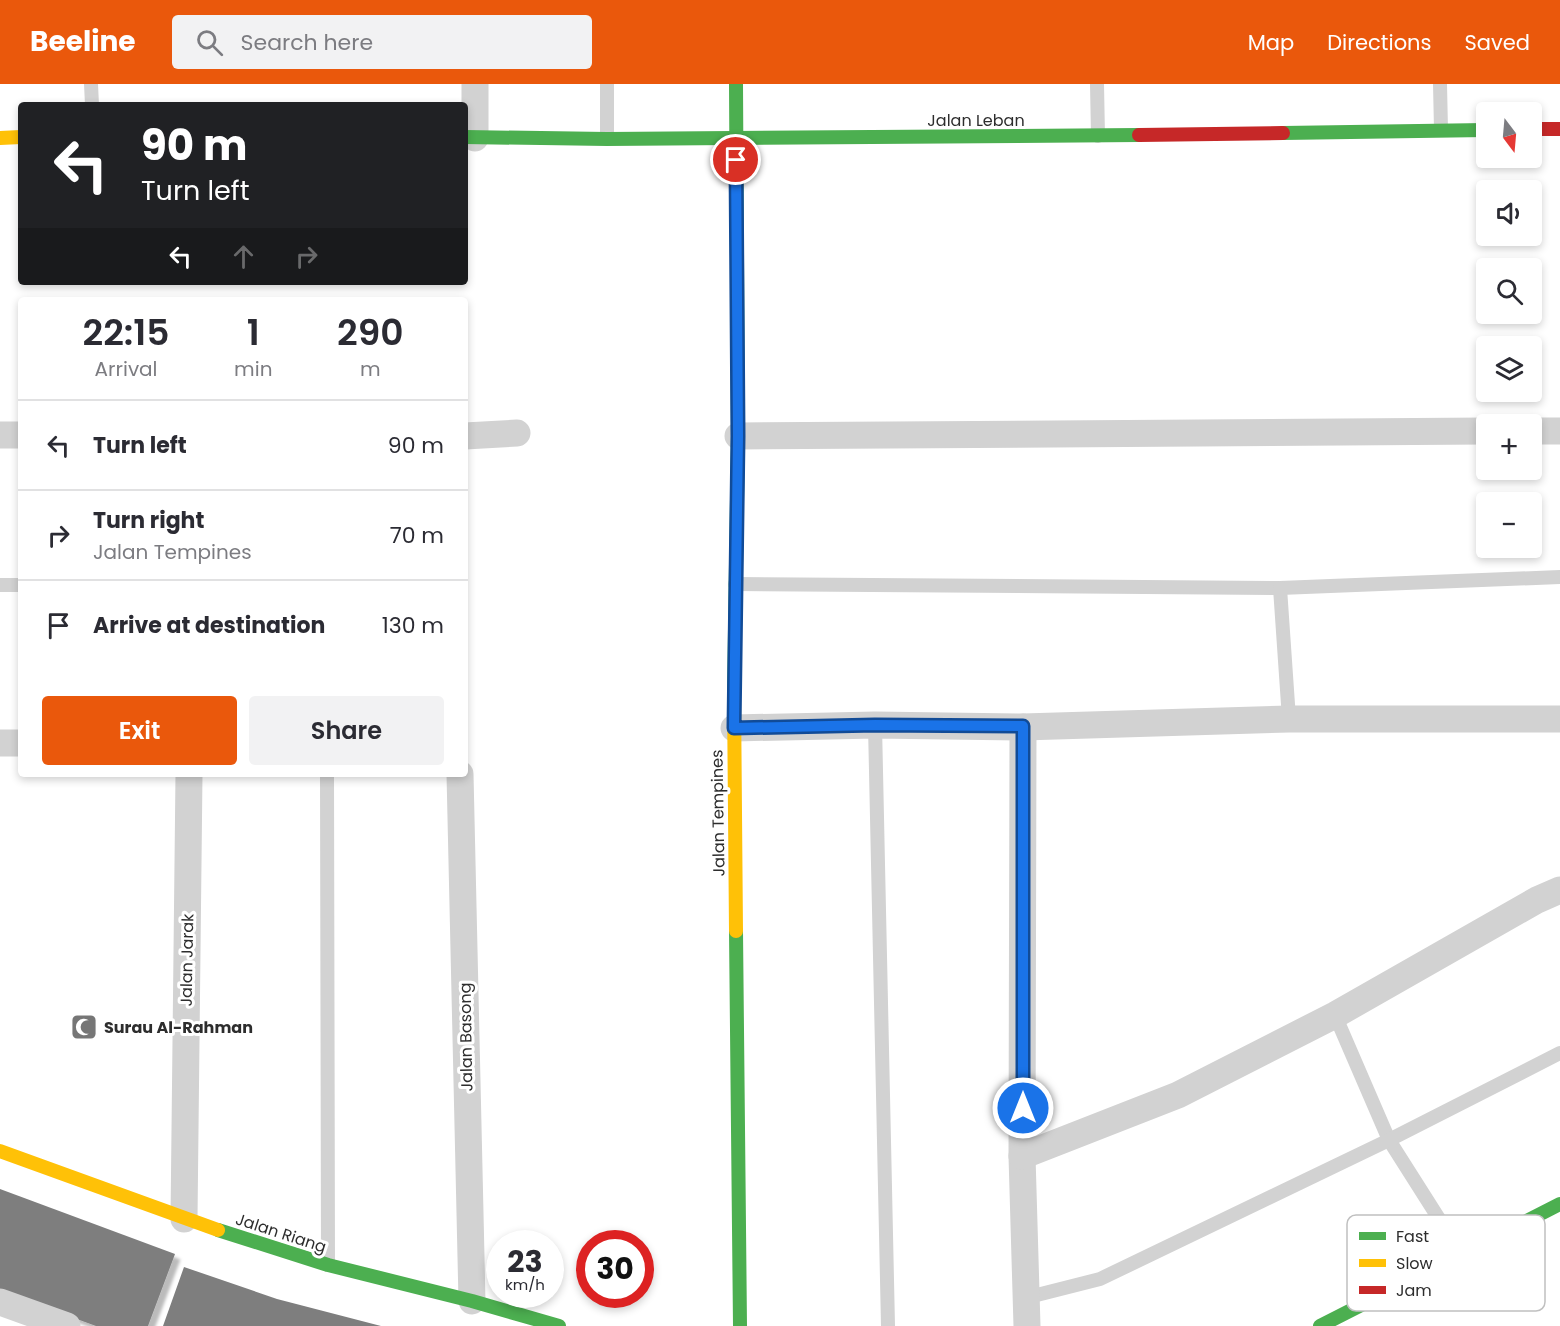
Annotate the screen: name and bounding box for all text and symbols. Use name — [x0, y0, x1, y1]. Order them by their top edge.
search box — [172, 15, 592, 69]
text: Beeline — [30, 22, 136, 61]
icon: search — [193, 26, 226, 59]
text: Search here — [241, 27, 373, 58]
text: Map — [1248, 28, 1294, 57]
text: Directions — [1327, 28, 1431, 57]
text: Saved — [1464, 28, 1530, 57]
north arrow — [1476, 102, 1542, 168]
map controls — [1476, 102, 1542, 558]
street label: Jalan Leban — [927, 109, 1025, 132]
text: 90 m — [141, 116, 248, 175]
icon: left — [42, 126, 120, 204]
pin — [710, 134, 761, 185]
icon: arrive — [719, 143, 752, 176]
text: Turn left — [141, 172, 250, 209]
button: sound — [1476, 180, 1542, 246]
icon: left — [164, 240, 197, 273]
icon: ahead — [227, 240, 260, 273]
icon: right — [290, 240, 323, 273]
button: search — [1476, 258, 1542, 324]
text: 22:15 — [83, 307, 170, 358]
text: 1 — [247, 307, 260, 358]
text: 290 — [337, 307, 403, 358]
button: layers — [1476, 336, 1542, 402]
text: Arrival — [95, 355, 158, 383]
text: min — [234, 355, 272, 383]
text: m — [360, 355, 381, 383]
button: + — [1476, 414, 1542, 480]
icon: left — [42, 429, 75, 462]
text: Turn left — [93, 430, 187, 461]
text: 90 m — [388, 430, 444, 461]
button: − — [1476, 492, 1542, 558]
text: Turn right — [93, 505, 204, 536]
icon: right — [42, 519, 75, 552]
text: 70 m — [390, 520, 444, 551]
text: Jalan Tempines — [93, 538, 252, 566]
icon: arrive — [42, 609, 75, 642]
text: Arrive at destination — [93, 610, 325, 641]
text: 130 m — [382, 610, 444, 641]
button: Exit — [42, 696, 237, 765]
button: Share — [249, 696, 444, 765]
street label: Jalan Tempines — [705, 749, 731, 877]
street label: Jalan Jarak — [175, 913, 199, 1007]
street label: Jalan Basong — [454, 982, 478, 1092]
mosque icon: Surau Al-Rahman — [69, 1012, 99, 1042]
place label: Surau Al-Rahman — [104, 1016, 253, 1039]
position arrow — [991, 1076, 1055, 1140]
street label: Jalan Riang — [233, 1208, 329, 1258]
legend — [1347, 1215, 1545, 1311]
text: Fast — [1396, 1225, 1429, 1248]
speed limit sign: 30 — [576, 1230, 654, 1308]
text: 23 — [507, 1240, 543, 1283]
text: Slow — [1396, 1252, 1433, 1275]
text: km/h — [505, 1274, 545, 1295]
text: Jam — [1396, 1279, 1432, 1302]

